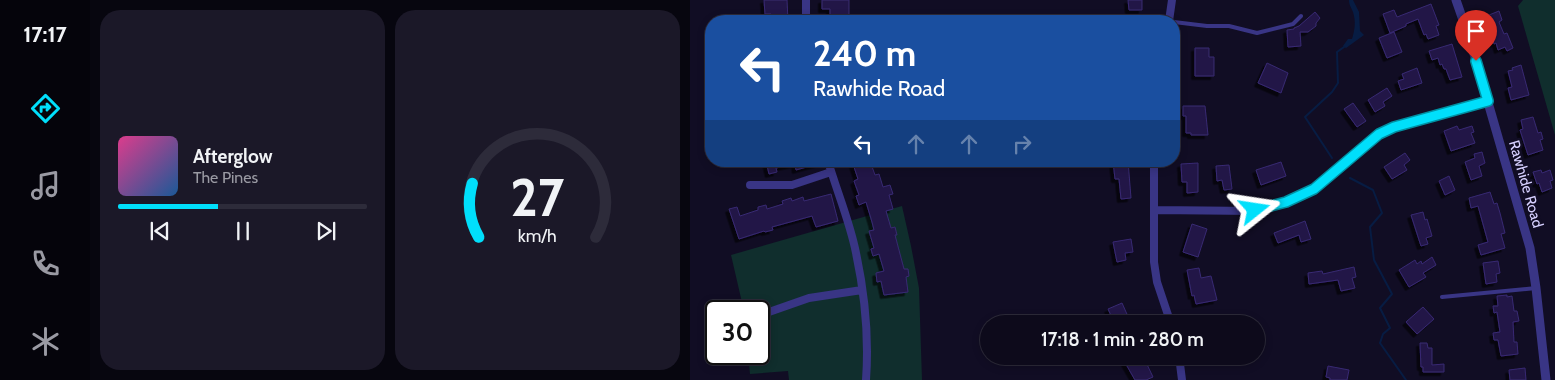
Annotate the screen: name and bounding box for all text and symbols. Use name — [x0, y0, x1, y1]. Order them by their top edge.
pin — [1455, 10, 1497, 61]
icon: arrive — [1462, 17, 1490, 45]
text: 17:17 — [23, 21, 67, 48]
text: 240 m — [813, 32, 916, 75]
icon: left — [730, 35, 795, 100]
text: Rawhide Road — [813, 75, 945, 102]
icon: directions — [28, 91, 63, 126]
icon: left — [849, 130, 877, 158]
icon: ahead — [902, 130, 930, 158]
icon: ahead — [955, 130, 983, 158]
icon: right — [1008, 130, 1036, 158]
street label: Rawhide Road — [1505, 138, 1547, 230]
text: Afterglow — [193, 145, 273, 168]
text: 27 — [510, 166, 565, 229]
icon: music — [28, 168, 63, 203]
text: The Pines — [193, 168, 258, 187]
position arrow — [1228, 183, 1280, 235]
icon: previous — [146, 217, 174, 245]
icon: pause — [229, 217, 257, 245]
icon: next — [312, 217, 340, 245]
text: km/h — [518, 225, 557, 246]
icon: phone — [28, 246, 63, 281]
speed limit sign: 30 — [705, 300, 770, 365]
icon: climate — [28, 324, 63, 359]
text: 17:18 · 1 min · 280 m — [1041, 328, 1204, 351]

